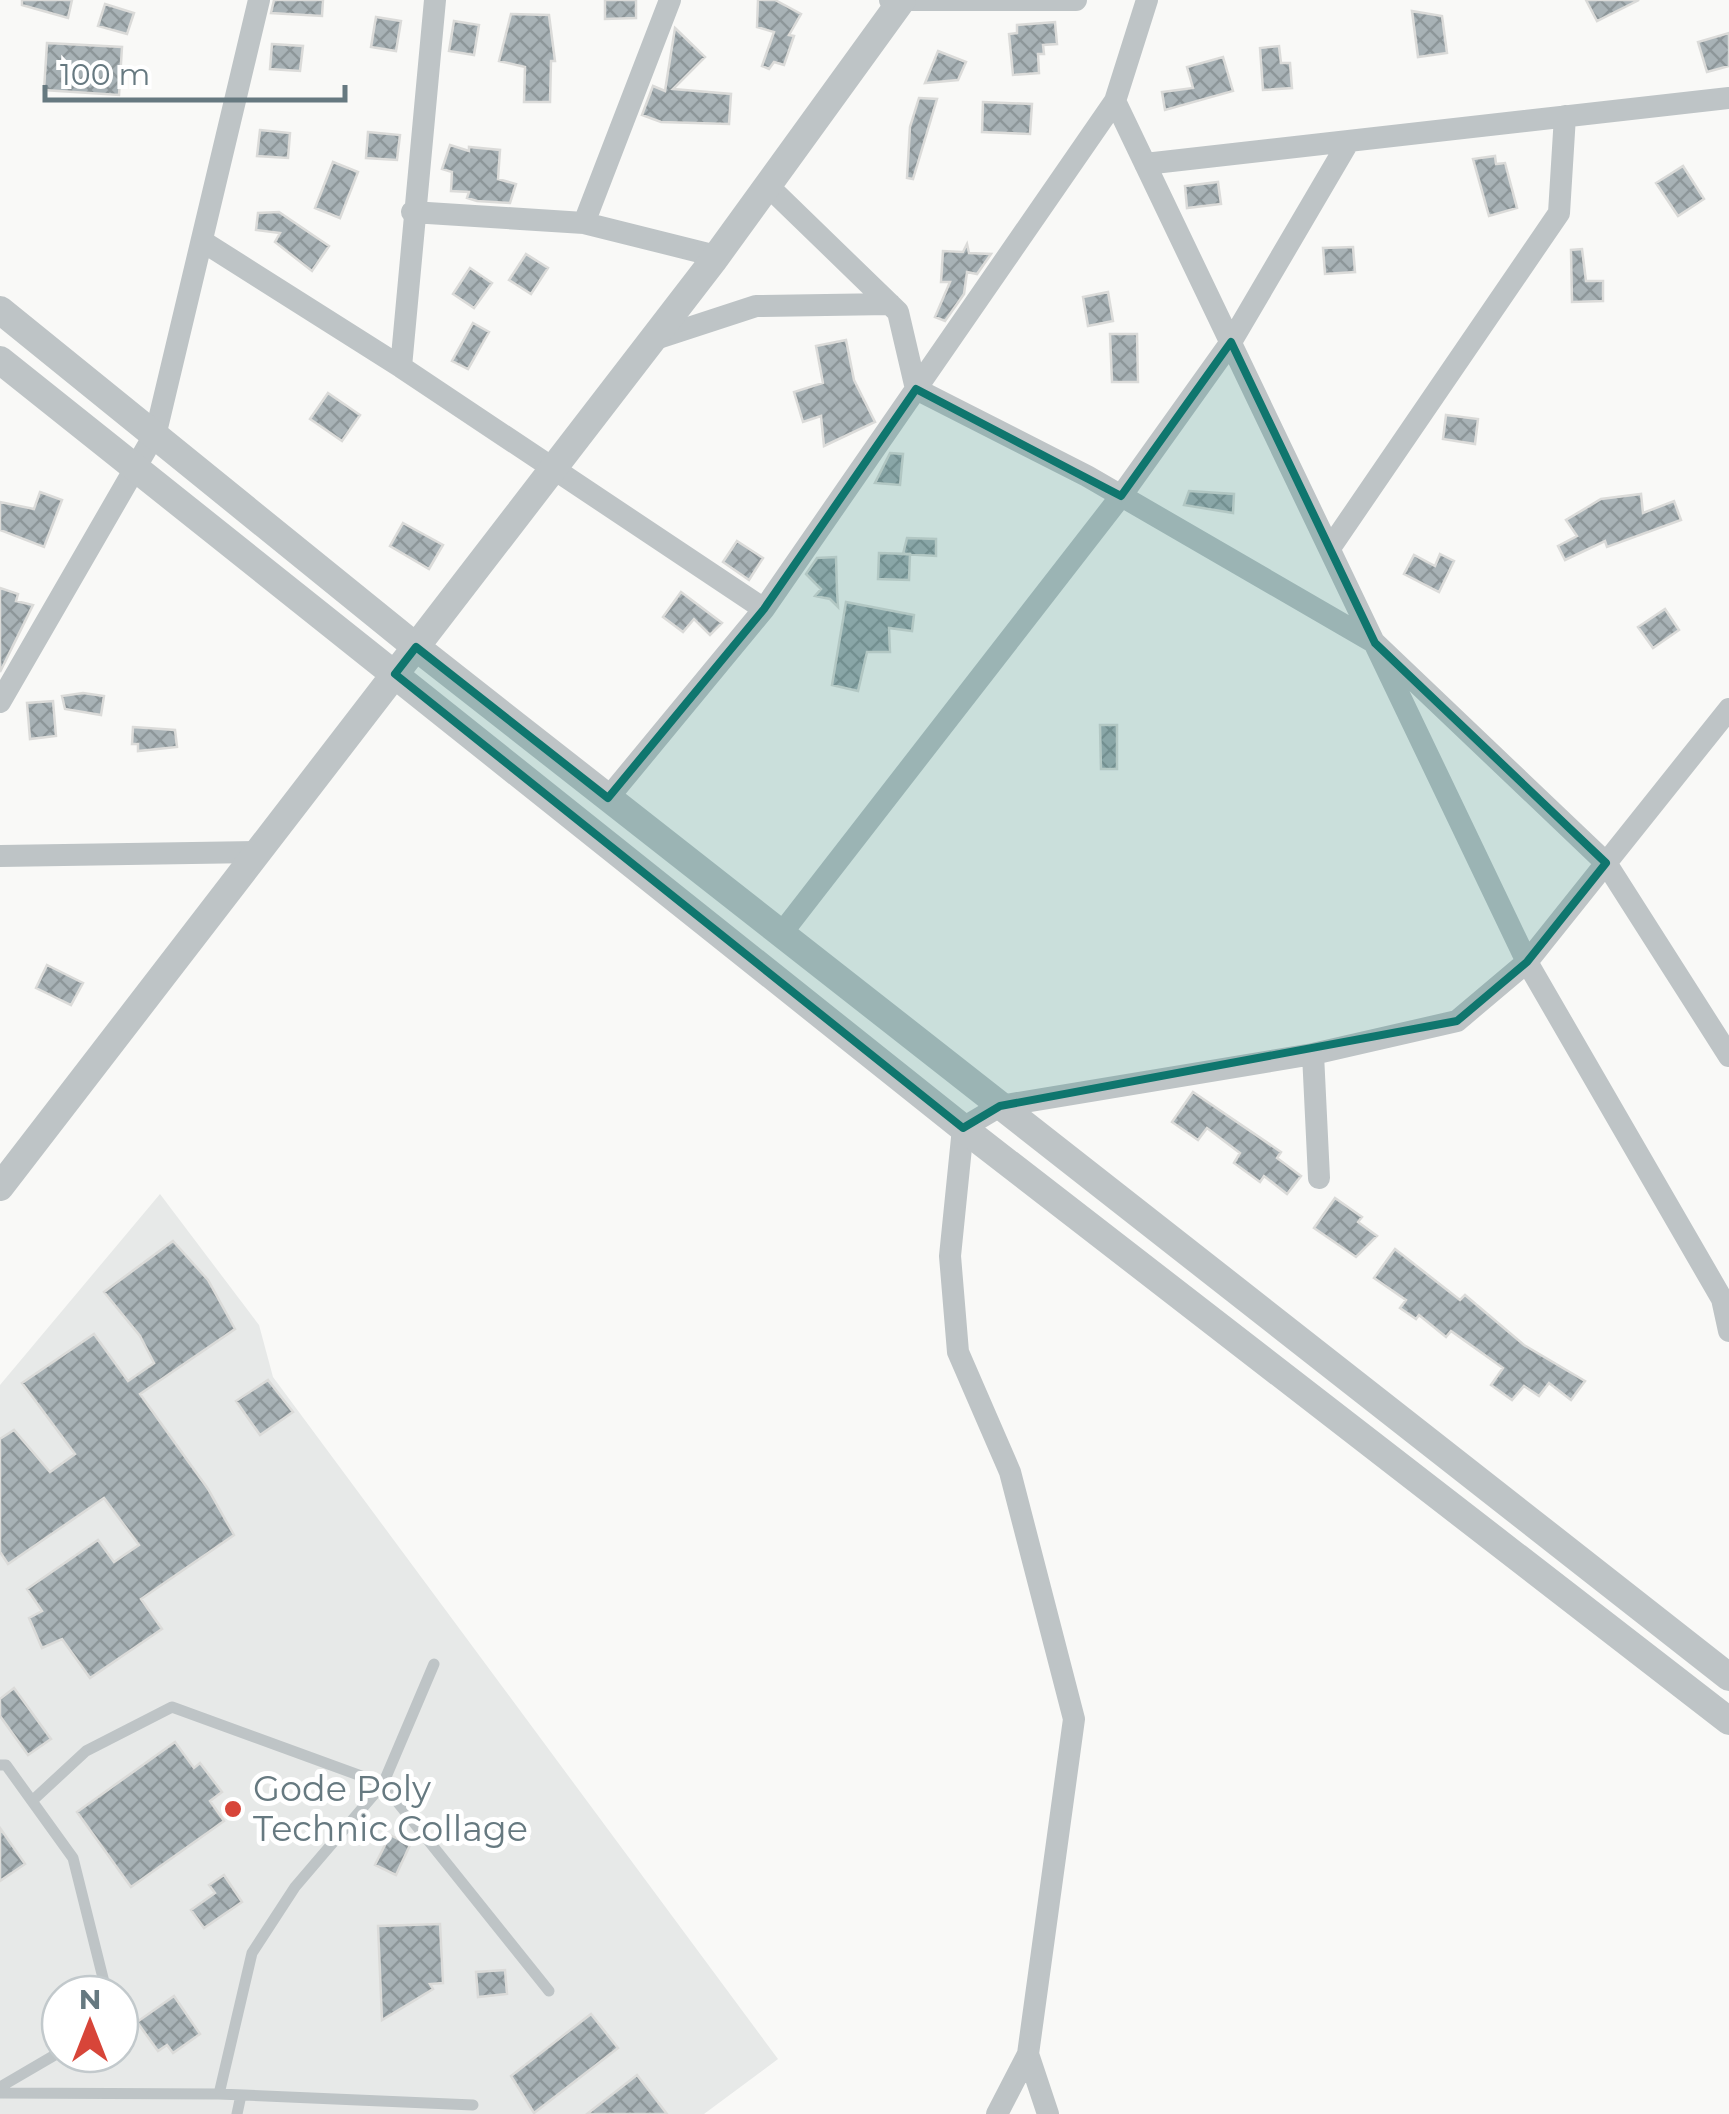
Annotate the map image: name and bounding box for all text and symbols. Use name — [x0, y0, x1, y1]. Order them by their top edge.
scale bar — [45, 40, 345, 102]
text: 100 m — [60, 56, 150, 93]
place label: Gode Poly Technic Collage — [253, 1767, 528, 1850]
marker: Gode Poly Technic Collage — [222, 1798, 244, 1820]
north arrow — [40, 1974, 140, 2074]
text: N — [79, 1982, 101, 2016]

